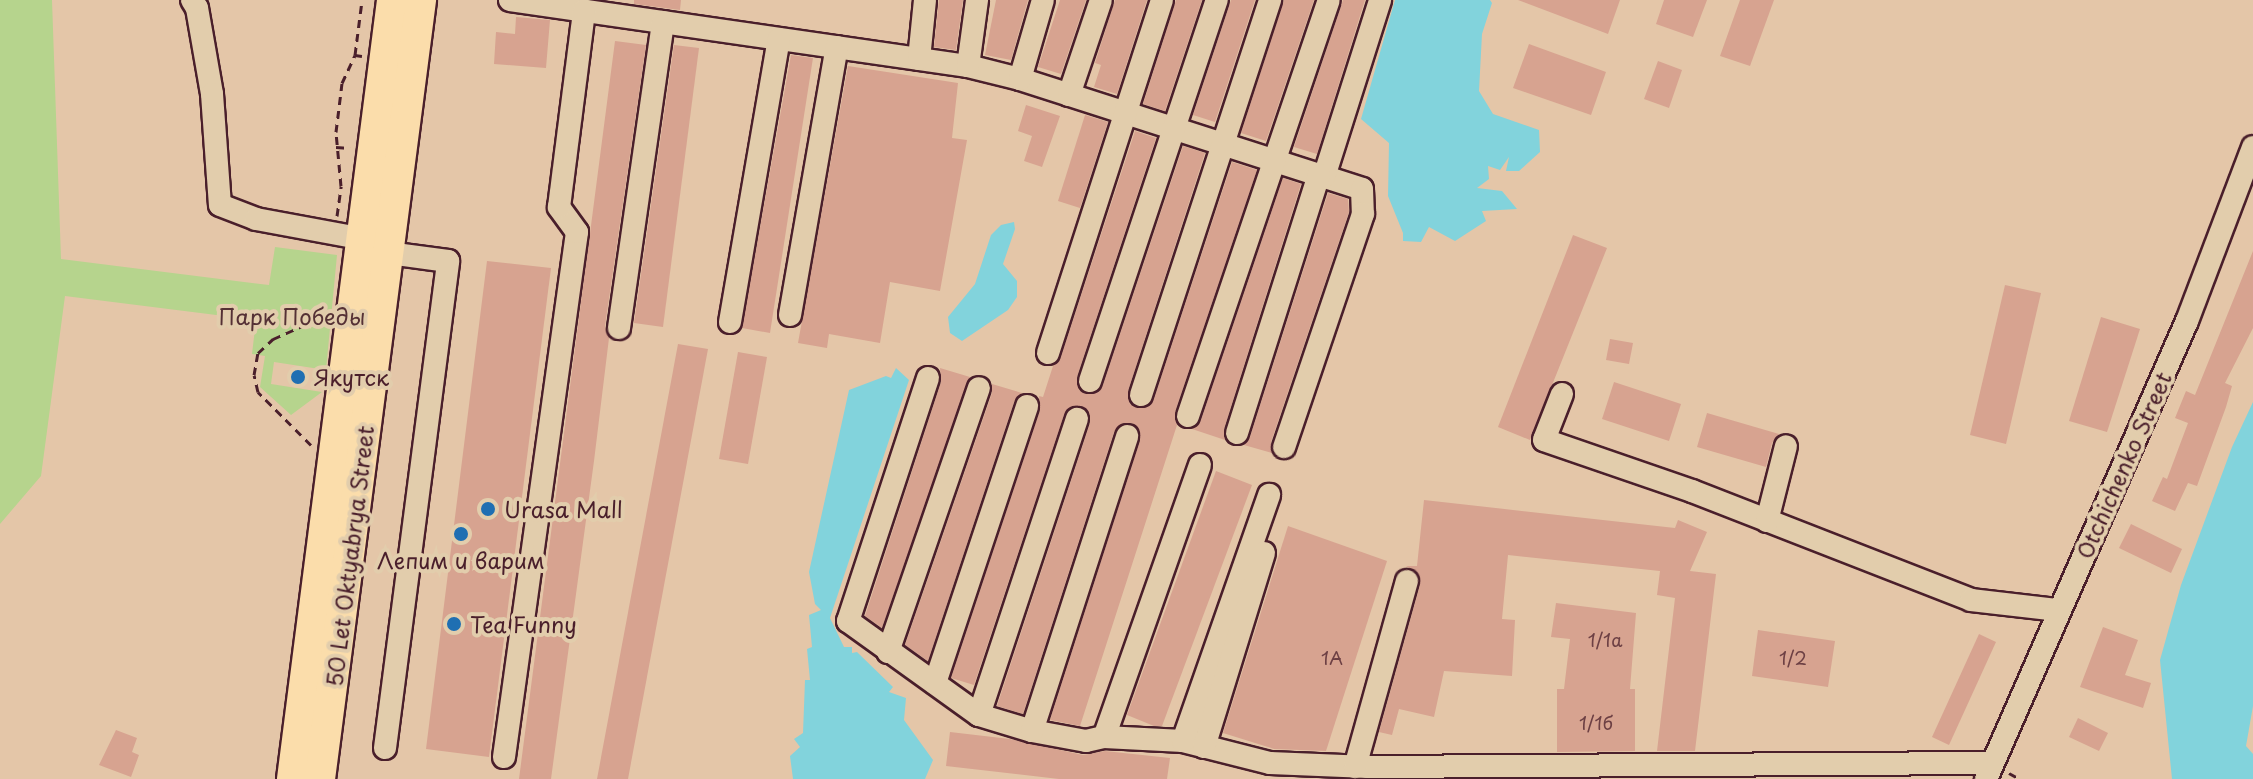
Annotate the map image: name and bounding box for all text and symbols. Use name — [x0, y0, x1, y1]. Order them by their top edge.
park label: Парк Победы — [218, 303, 366, 329]
place label: Якутск — [314, 364, 389, 390]
street label: Otchichenko Street — [2070, 367, 2176, 563]
marker: Якутск — [289, 368, 307, 386]
street label: 50 Let Oktyabrya Street — [320, 423, 378, 689]
place label: Urasa Mall — [504, 496, 622, 522]
marker: Urasa Mall — [479, 500, 497, 518]
marker: Лепим и варим — [452, 525, 470, 543]
place label: Лепим и варим — [376, 547, 546, 573]
place label: Tea Funny — [470, 611, 579, 637]
marker: Tea Funny — [445, 615, 463, 633]
house number: 1/1а — [1588, 629, 1622, 651]
house number: 1А — [1321, 647, 1343, 669]
house number: 1/2 — [1779, 647, 1807, 669]
house number: 1/1б — [1579, 712, 1613, 734]

